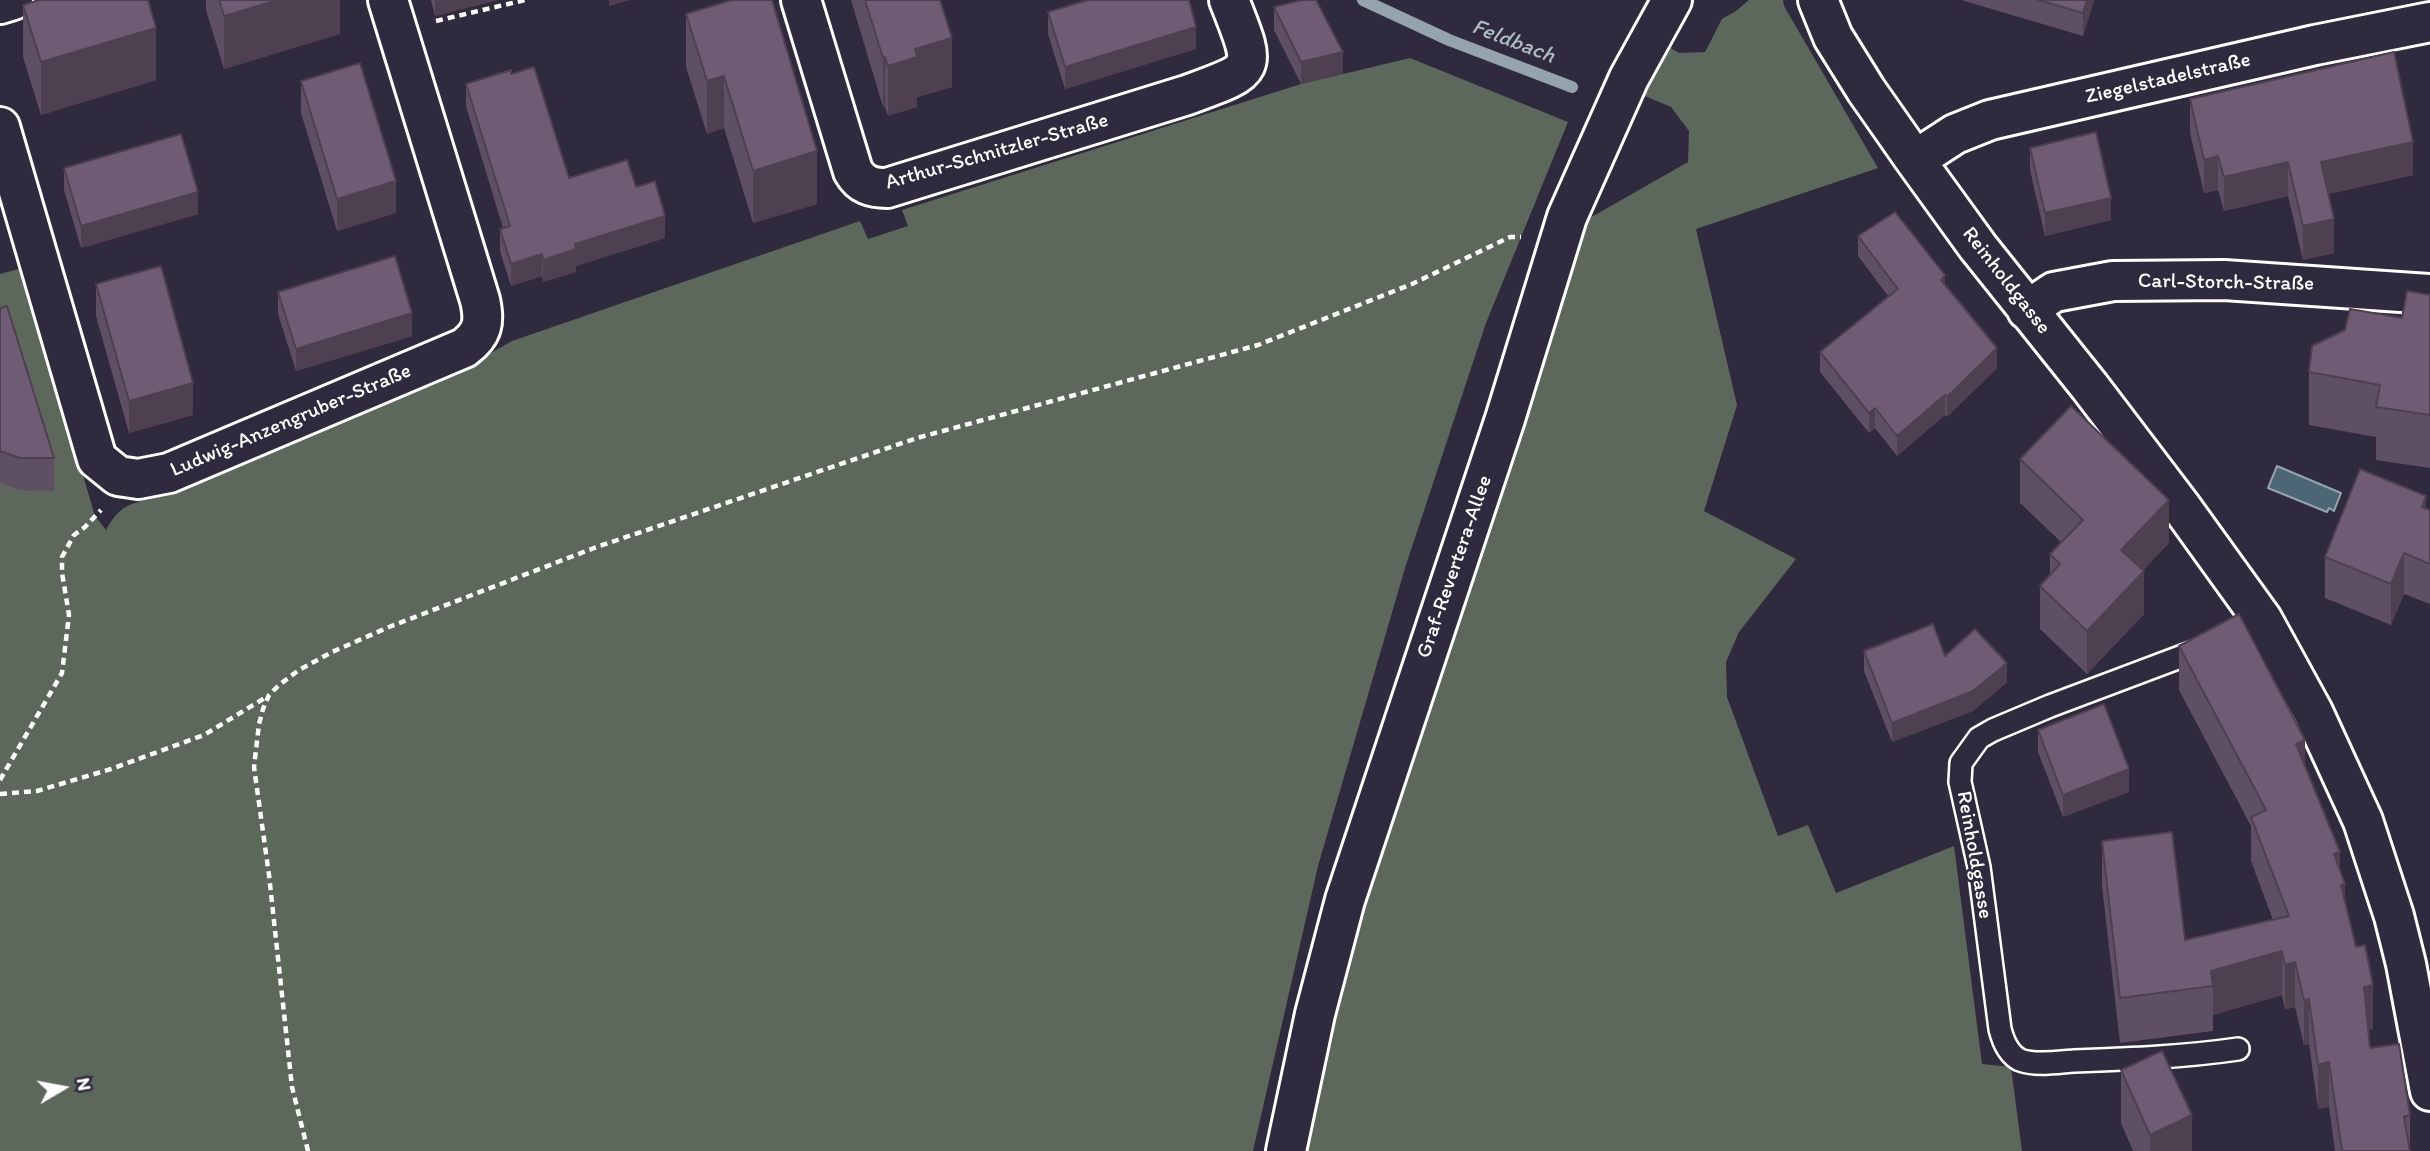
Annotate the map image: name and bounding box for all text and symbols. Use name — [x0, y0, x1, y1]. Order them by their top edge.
water label: Feldbach — [1468, 14, 1558, 70]
street label: Ziegelstadelstraße — [2083, 48, 2253, 110]
street label: Arthur-Schnitzler-Straße — [883, 108, 1111, 196]
street label: Reinholdgasse — [1956, 222, 2056, 340]
street label: Carl-Storch-Straße — [2138, 269, 2314, 297]
street label: Ludwig-Anzengruber-Straße — [167, 359, 415, 483]
street label: Graf-Revertera-Allee — [1412, 472, 1498, 662]
street label: Reinholdgasse — [1950, 789, 1998, 921]
north arrow — [28, 1053, 98, 1123]
text: N — [72, 1076, 97, 1093]

